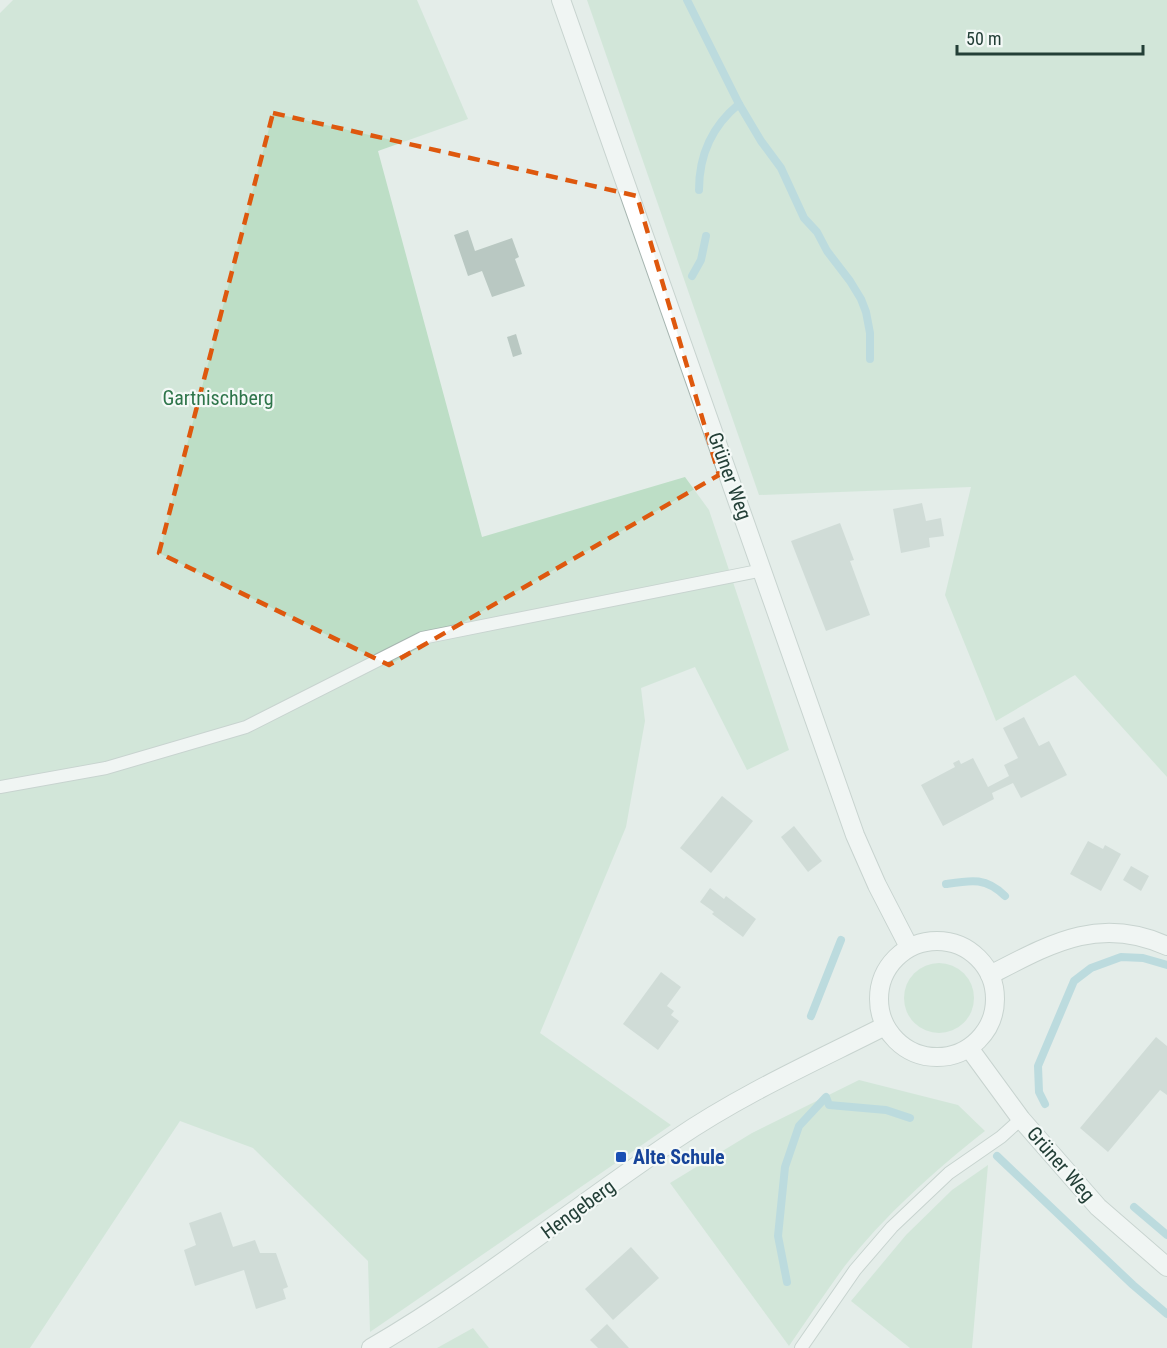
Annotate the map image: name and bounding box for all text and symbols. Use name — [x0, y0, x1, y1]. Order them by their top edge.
scale bar — [957, 18, 1143, 56]
text: 50 m — [966, 28, 1001, 49]
park label: Gartnischberg — [162, 386, 274, 410]
street label: Grüner Weg — [703, 429, 757, 523]
street label: Grüner Weg — [1022, 1122, 1100, 1206]
place label: Alte Schule — [633, 1145, 725, 1169]
marker: Alte Schule — [614, 1150, 628, 1164]
street label: Hengeberg — [536, 1174, 620, 1244]

